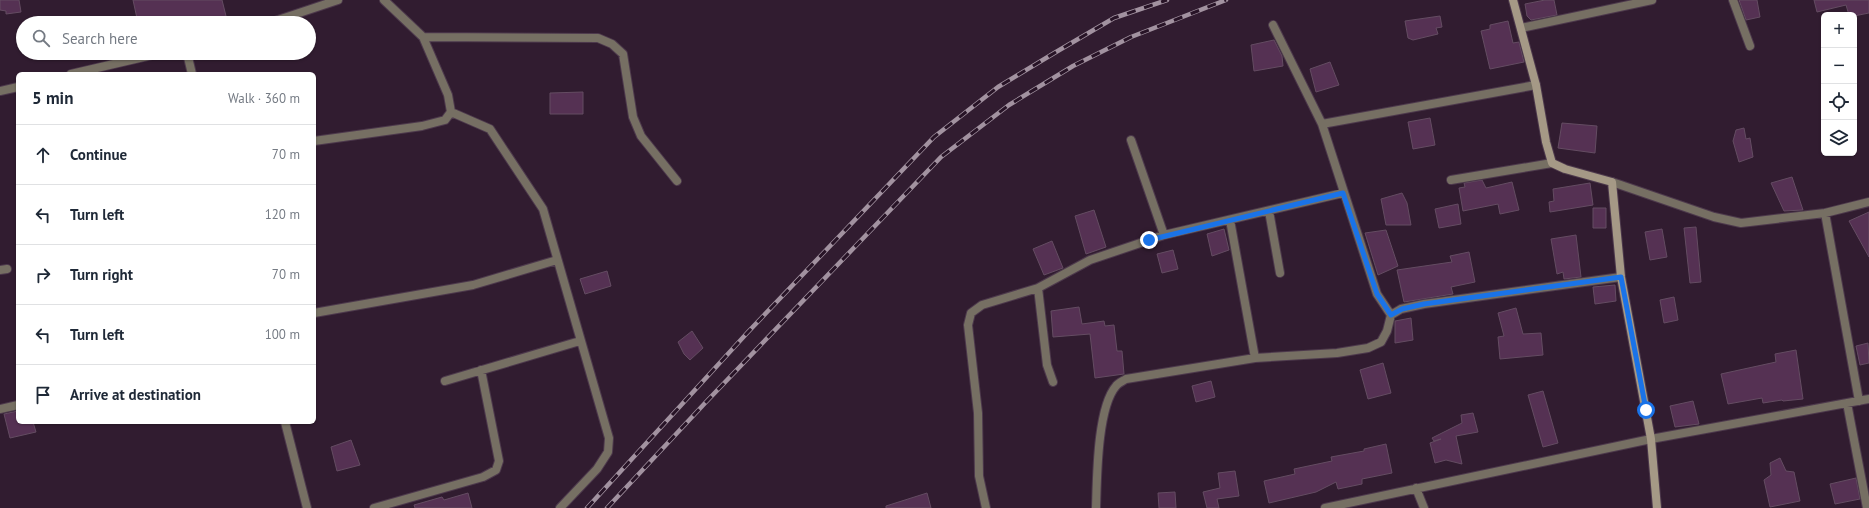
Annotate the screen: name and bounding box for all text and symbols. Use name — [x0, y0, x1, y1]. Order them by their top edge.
map controls — [1821, 12, 1857, 156]
button: + — [1821, 12, 1857, 48]
search box — [16, 16, 316, 60]
icon: search — [30, 27, 52, 49]
text: Search here — [62, 29, 138, 48]
button: − — [1821, 48, 1857, 84]
button: locate — [1821, 84, 1857, 120]
text: 5 min — [32, 87, 73, 109]
text: Walk · 360 m — [228, 90, 300, 107]
button: layers — [1821, 120, 1857, 156]
icon: ahead — [32, 144, 54, 166]
text: Continue — [70, 145, 127, 164]
text: 70 m — [272, 146, 300, 163]
icon: left — [32, 204, 54, 226]
text: Turn left — [70, 205, 124, 224]
text: 120 m — [265, 206, 300, 223]
route end — [1140, 231, 1158, 249]
icon: right — [32, 264, 54, 286]
text: Turn right — [70, 265, 133, 284]
text: 70 m — [272, 266, 300, 283]
icon: left — [32, 324, 54, 346]
text: Turn left — [70, 325, 124, 344]
text: 100 m — [265, 326, 300, 343]
icon: arrive — [32, 384, 54, 406]
text: Arrive at destination — [70, 385, 201, 404]
route start — [1637, 401, 1655, 419]

